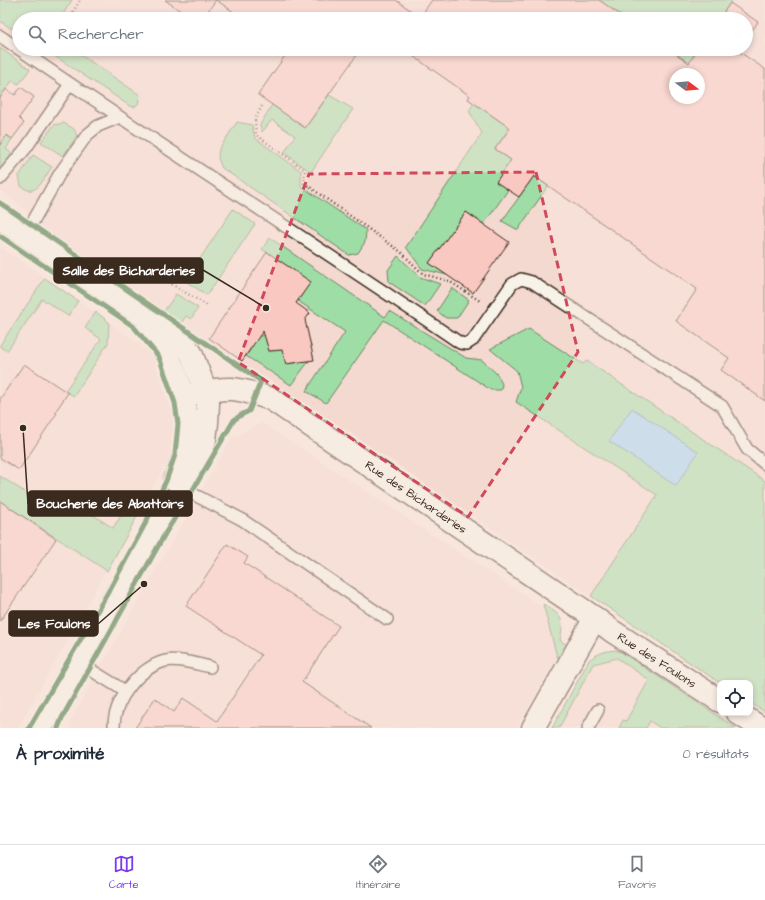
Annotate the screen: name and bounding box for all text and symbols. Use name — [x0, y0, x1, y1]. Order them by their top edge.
search box — [12, 12, 753, 56]
icon: search — [26, 23, 48, 45]
text: Rechercher — [58, 24, 143, 45]
north arrow — [669, 68, 705, 104]
callout: Salle des Bicharderies — [54, 258, 203, 283]
text: Salle des Bicharderies — [62, 262, 196, 280]
street label: Rue des Bicharderies — [362, 456, 470, 538]
callout: Boucherie des Abattoirs — [28, 491, 192, 516]
text: Boucherie des Abattoirs — [36, 495, 184, 513]
callout: Les Foulons — [9, 611, 98, 636]
text: Les Foulons — [17, 615, 91, 633]
street label: Rue des Foulons — [614, 628, 700, 692]
map controls — [717, 680, 753, 716]
button: locate — [717, 680, 753, 716]
text: À proximité — [16, 742, 105, 766]
text: 0 résultats — [683, 745, 749, 763]
tab: Carte — [109, 853, 139, 892]
tab: Itinéraire — [356, 853, 401, 892]
tab: Favoris — [618, 853, 656, 892]

